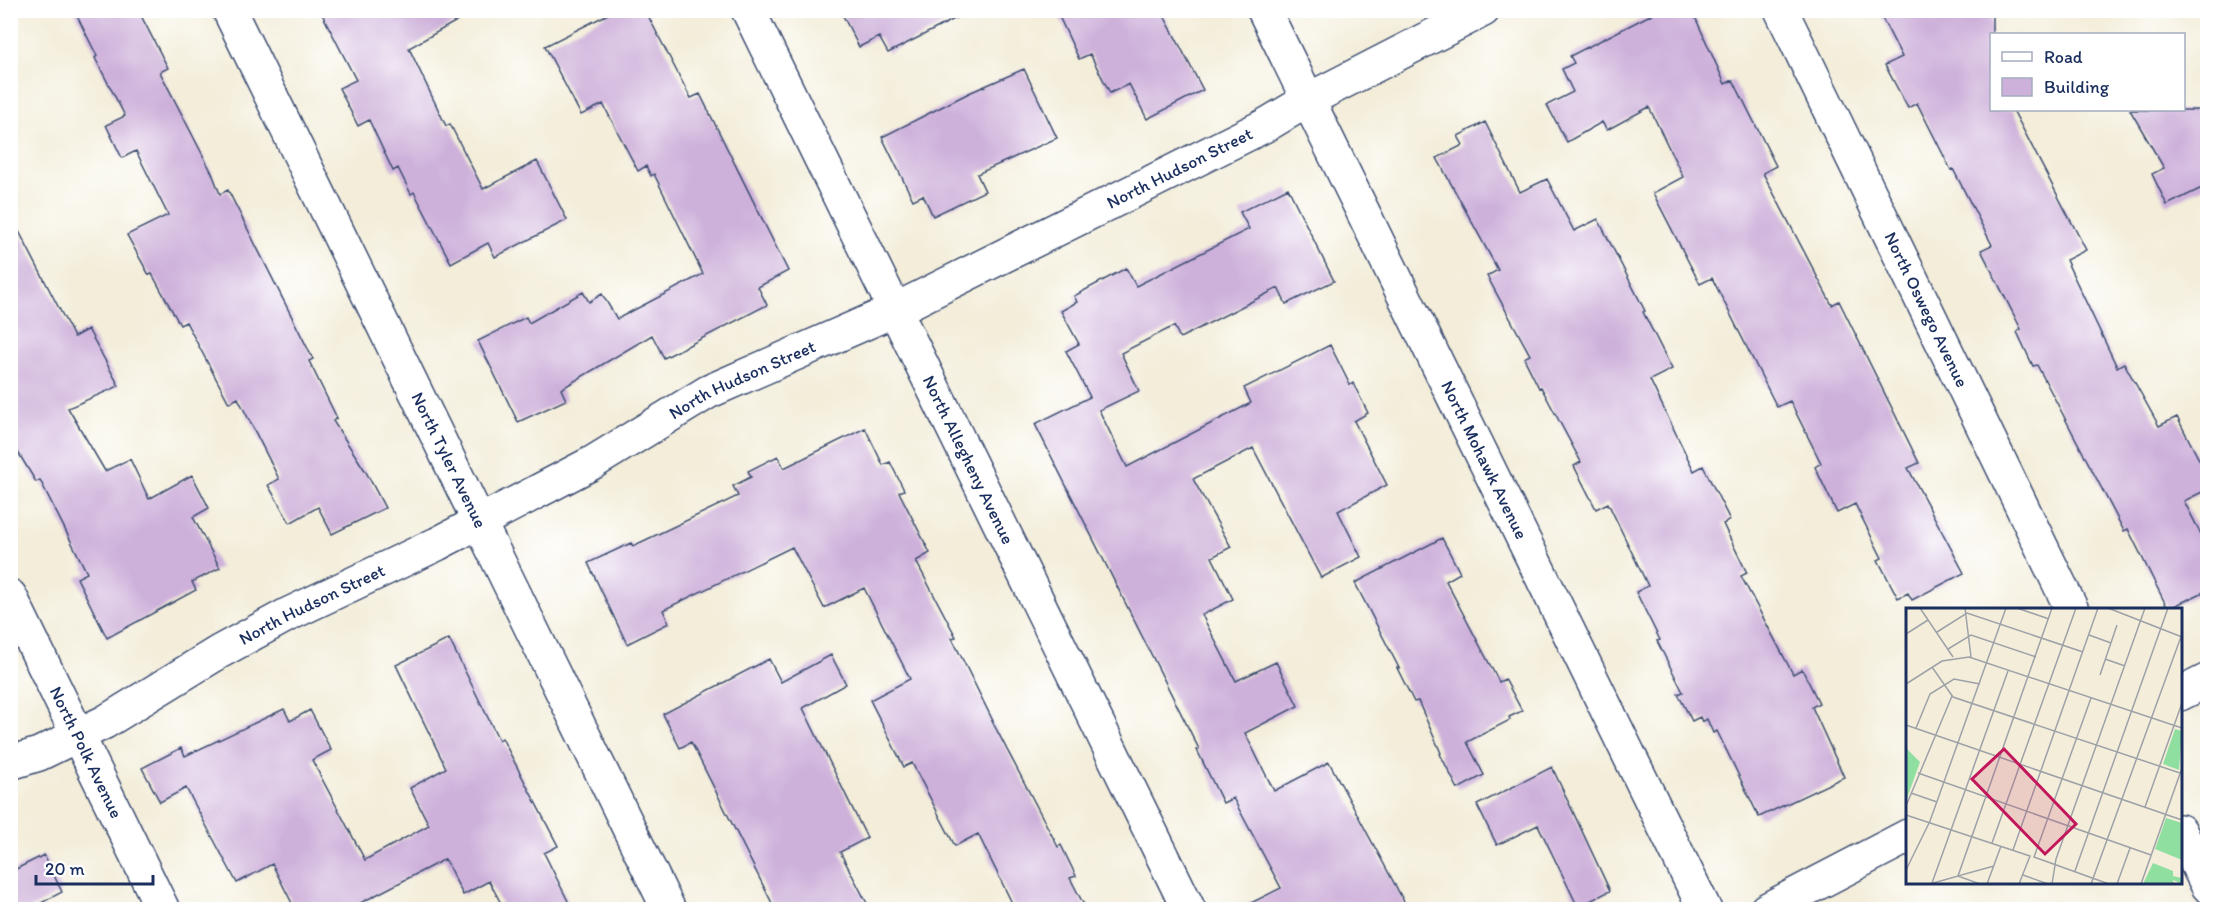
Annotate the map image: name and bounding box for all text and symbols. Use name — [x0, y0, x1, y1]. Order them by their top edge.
legend — [1990, 33, 2185, 111]
text: Road — [2044, 46, 2083, 68]
text: Building — [2044, 76, 2110, 98]
street label: North Hudson Street — [1103, 122, 1256, 214]
street label: North Oswego Avenue — [1879, 228, 1973, 391]
street label: North Hudson Street — [665, 335, 819, 424]
street label: North Allegheny Avenue — [918, 372, 1019, 548]
street label: North Mohawk Avenue — [1436, 377, 1533, 543]
street label: North Tyler Avenue — [406, 388, 492, 532]
street label: North Hudson Street — [235, 559, 389, 650]
inset map — [1906, 608, 2182, 884]
street label: North Polk Avenue — [45, 683, 128, 822]
scale bar — [36, 848, 153, 886]
text: 20 m — [45, 858, 85, 880]

